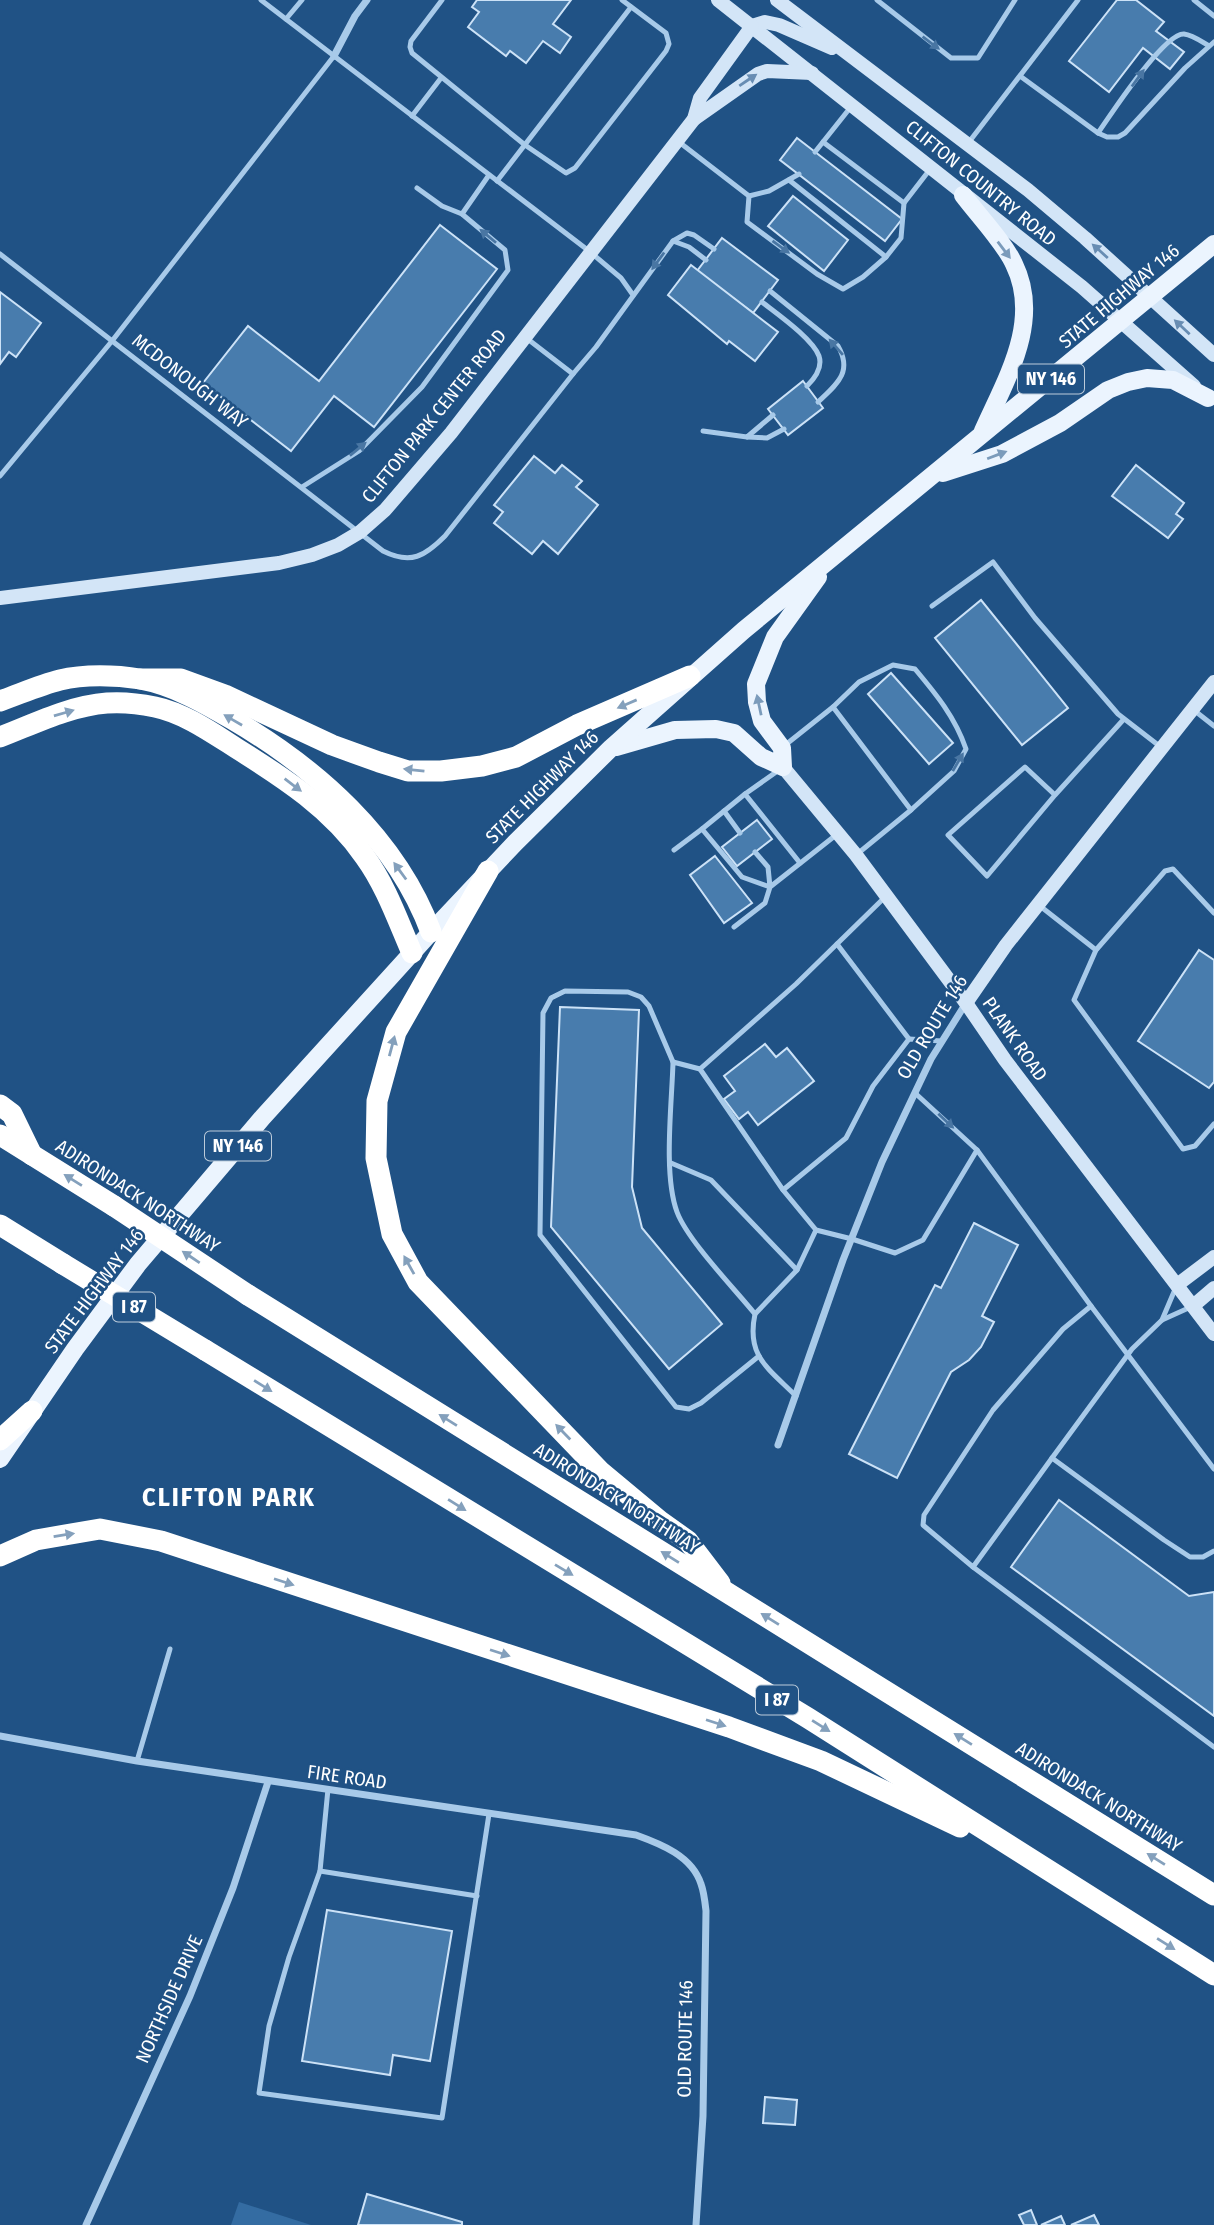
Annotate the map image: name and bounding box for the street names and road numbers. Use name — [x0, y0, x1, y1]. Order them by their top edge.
street label: CLIFTON COUNTRY ROAD — [901, 115, 1061, 251]
street label: STATE HIGHWAY 146 — [1054, 239, 1184, 353]
street label: CLIFTON PARK CENTER ROAD — [357, 325, 511, 507]
street label: MCDONOUGH WAY — [128, 329, 253, 434]
road number: NY 146 — [1018, 365, 1084, 394]
street label: STATE HIGHWAY 146 — [481, 726, 603, 848]
street label: OLD ROUTE 146 — [892, 971, 972, 1083]
street label: PLANK ROAD — [978, 993, 1052, 1085]
road number: NY 146 — [205, 1132, 271, 1161]
street label: ADIRONDACK NORTHWAY — [52, 1134, 225, 1258]
street label: STATE HIGHWAY 146 — [40, 1224, 148, 1358]
road number: I 87 — [113, 1292, 155, 1322]
street label: ADIRONDACK NORTHWAY — [530, 1438, 705, 1559]
road number: I 87 — [756, 1686, 798, 1714]
street label: ADIRONDACK NORTHWAY — [1012, 1737, 1187, 1858]
street label: FIRE ROAD — [306, 1760, 388, 1794]
street label: NORTHSIDE DRIVE — [131, 1931, 208, 2066]
street label: OLD ROUTE 146 — [672, 1980, 698, 2098]

